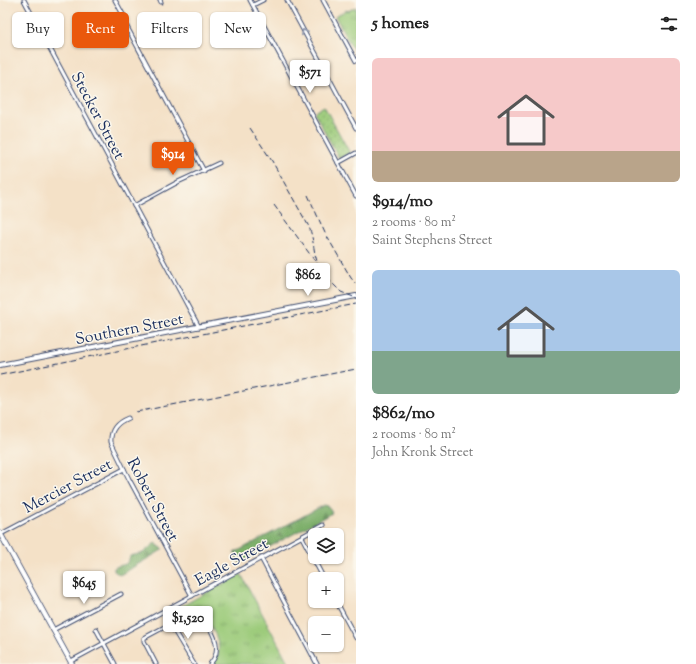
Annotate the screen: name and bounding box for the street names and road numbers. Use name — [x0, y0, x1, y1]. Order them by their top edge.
street label: Stecker Street — [64, 68, 130, 165]
street label: Southern Street — [73, 309, 186, 352]
street label: Mercier Street — [20, 454, 117, 520]
street label: Robert Street — [120, 454, 184, 547]
street label: Eagle Street — [191, 533, 274, 593]

